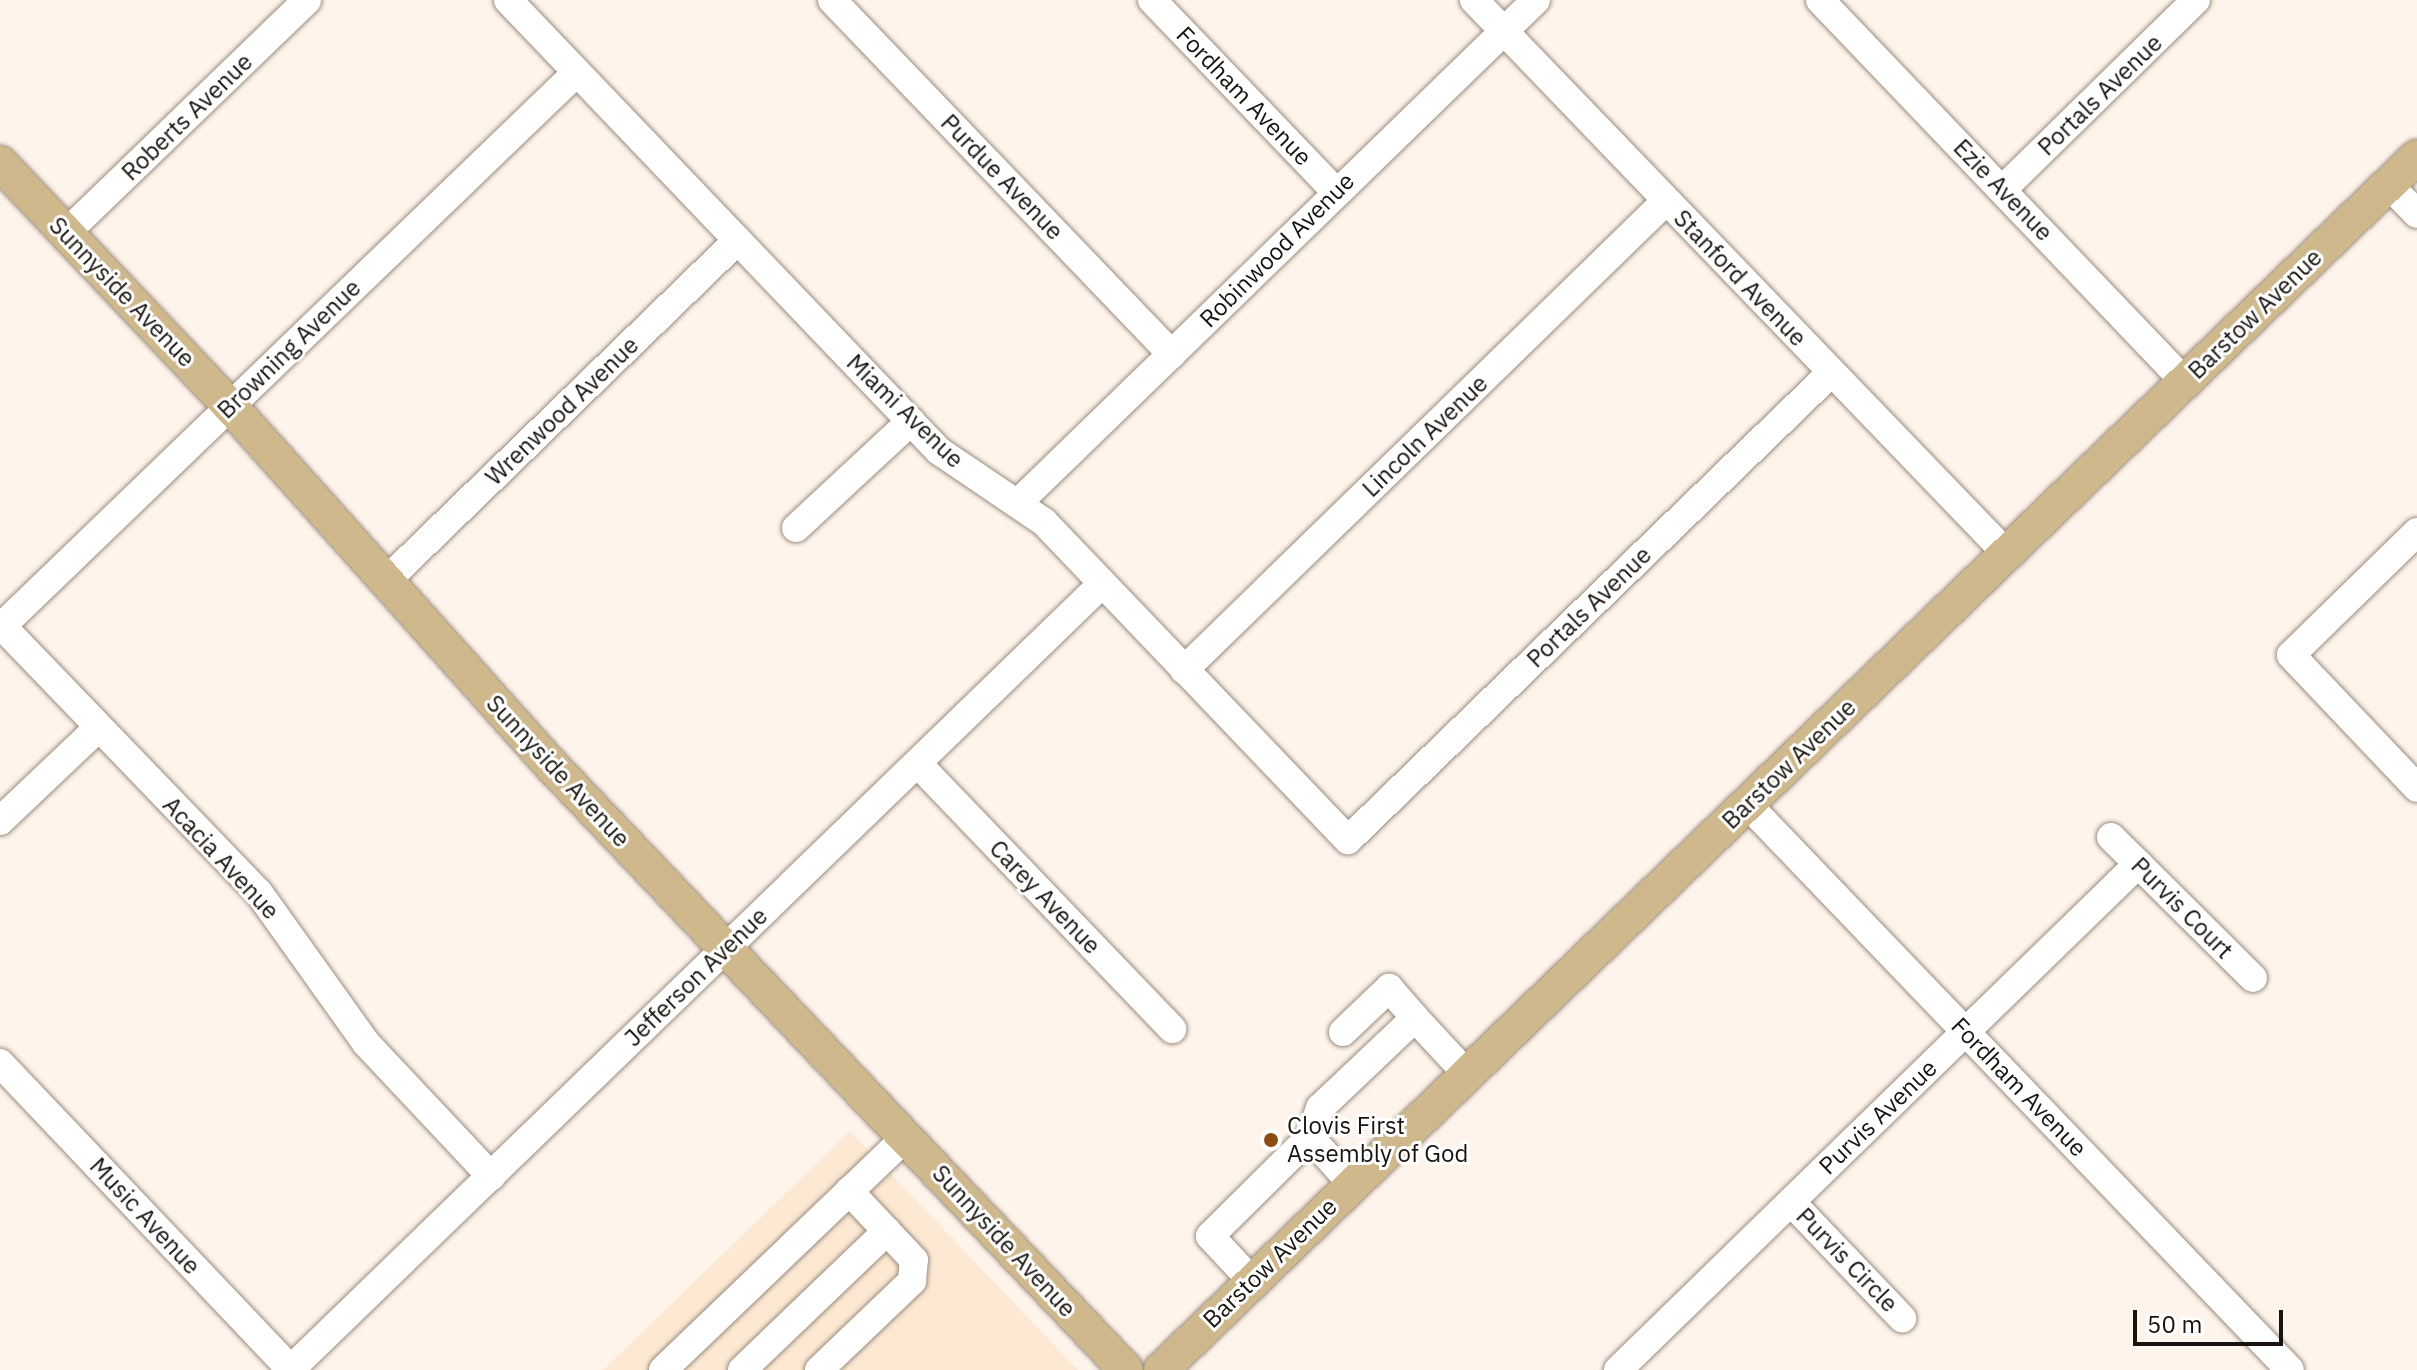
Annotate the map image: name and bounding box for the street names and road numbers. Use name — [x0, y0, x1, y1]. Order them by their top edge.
street label: Fordham Avenue — [1170, 21, 1318, 171]
street label: Portals Avenue — [2032, 28, 2168, 162]
street label: Roberts Avenue — [116, 47, 258, 187]
street label: Purdue Avenue — [935, 108, 1069, 246]
street label: Ezie Avenue — [1947, 133, 2059, 247]
street label: Robinwood Avenue — [1194, 167, 1360, 333]
street label: Stanford Avenue — [1668, 204, 1812, 352]
street label: Sunnyside Avenue — [43, 211, 201, 373]
street label: Barstow Avenue — [2182, 243, 2328, 385]
street label: Browning Avenue — [211, 273, 367, 425]
street label: Wrenwood Avenue — [480, 331, 644, 491]
street label: Miami Avenue — [841, 348, 969, 474]
street label: Lincoln Avenue — [1356, 369, 1494, 503]
street label: Portals Avenue — [1521, 540, 1657, 674]
street label: Sunnyside Avenue — [480, 689, 636, 853]
street label: Barstow Avenue — [1716, 693, 1862, 835]
street label: Acacia Avenue — [157, 791, 285, 925]
street label: Carey Avenue — [984, 834, 1106, 960]
street label: Purvis Court — [2125, 851, 2239, 965]
street label: Jefferson Avenue — [619, 902, 773, 1052]
street label: Fordham Avenue — [1945, 1012, 2093, 1162]
street label: Purvis Avenue — [1813, 1054, 1943, 1180]
street label: Music Avenue — [84, 1152, 206, 1280]
street label: Sunnyside Avenue — [926, 1159, 1082, 1323]
street label: Barstow Avenue — [1197, 1192, 1343, 1334]
street label: Purvis Circle — [1790, 1202, 1904, 1318]

